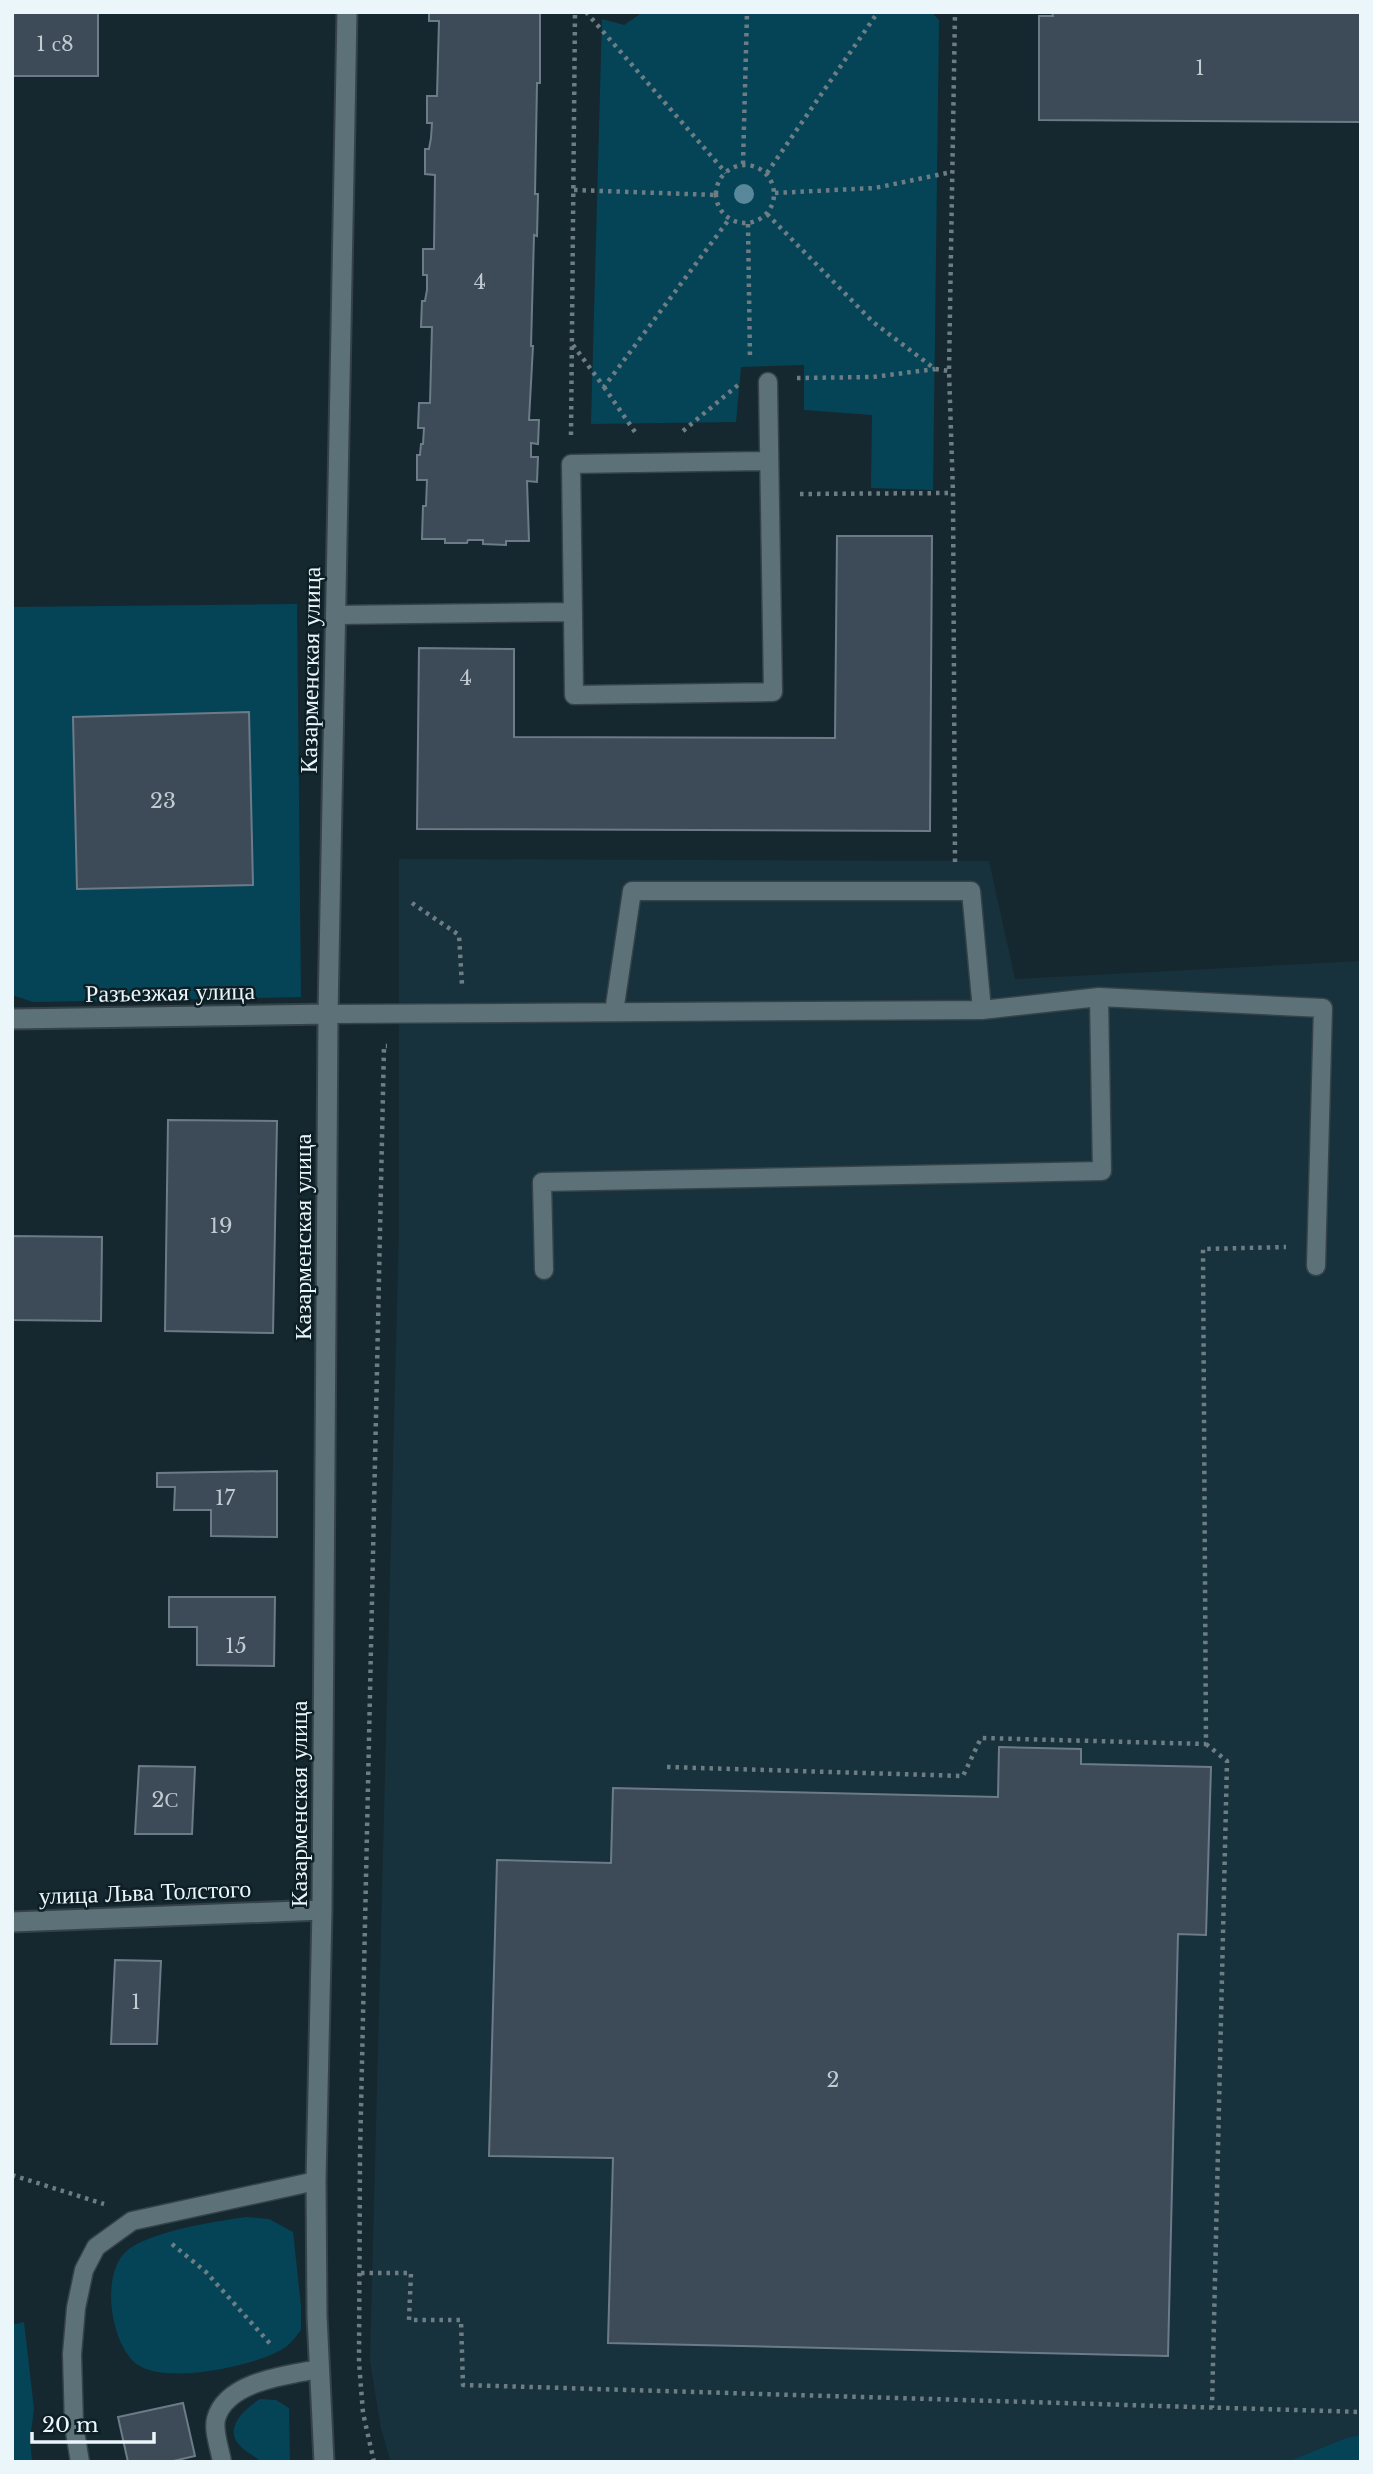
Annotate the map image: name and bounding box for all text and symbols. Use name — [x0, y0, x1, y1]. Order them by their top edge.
house number: 1 с8 — [36, 31, 74, 57]
house number: 1 — [1195, 55, 1205, 81]
house number: 4 — [474, 269, 486, 295]
street label: Казарменская улица — [294, 566, 326, 774]
house number: 4 — [460, 665, 472, 691]
house number: 23 — [150, 788, 176, 814]
street label: Разъезжая улица — [85, 976, 256, 1008]
street label: Казарменская улица — [288, 1133, 317, 1340]
house number: 19 — [210, 1213, 232, 1239]
house number: 17 — [215, 1485, 235, 1511]
house number: 15 — [225, 1633, 247, 1659]
street label: Казарменская улица — [284, 1700, 313, 1907]
house number: 2С — [152, 1787, 178, 1813]
street label: улица Льва Толстого — [38, 1874, 252, 1910]
house number: 1 — [131, 1989, 141, 2015]
house number: 2 — [827, 2067, 839, 2093]
scale bar — [32, 2400, 154, 2444]
text: 20 m — [42, 2412, 99, 2438]

